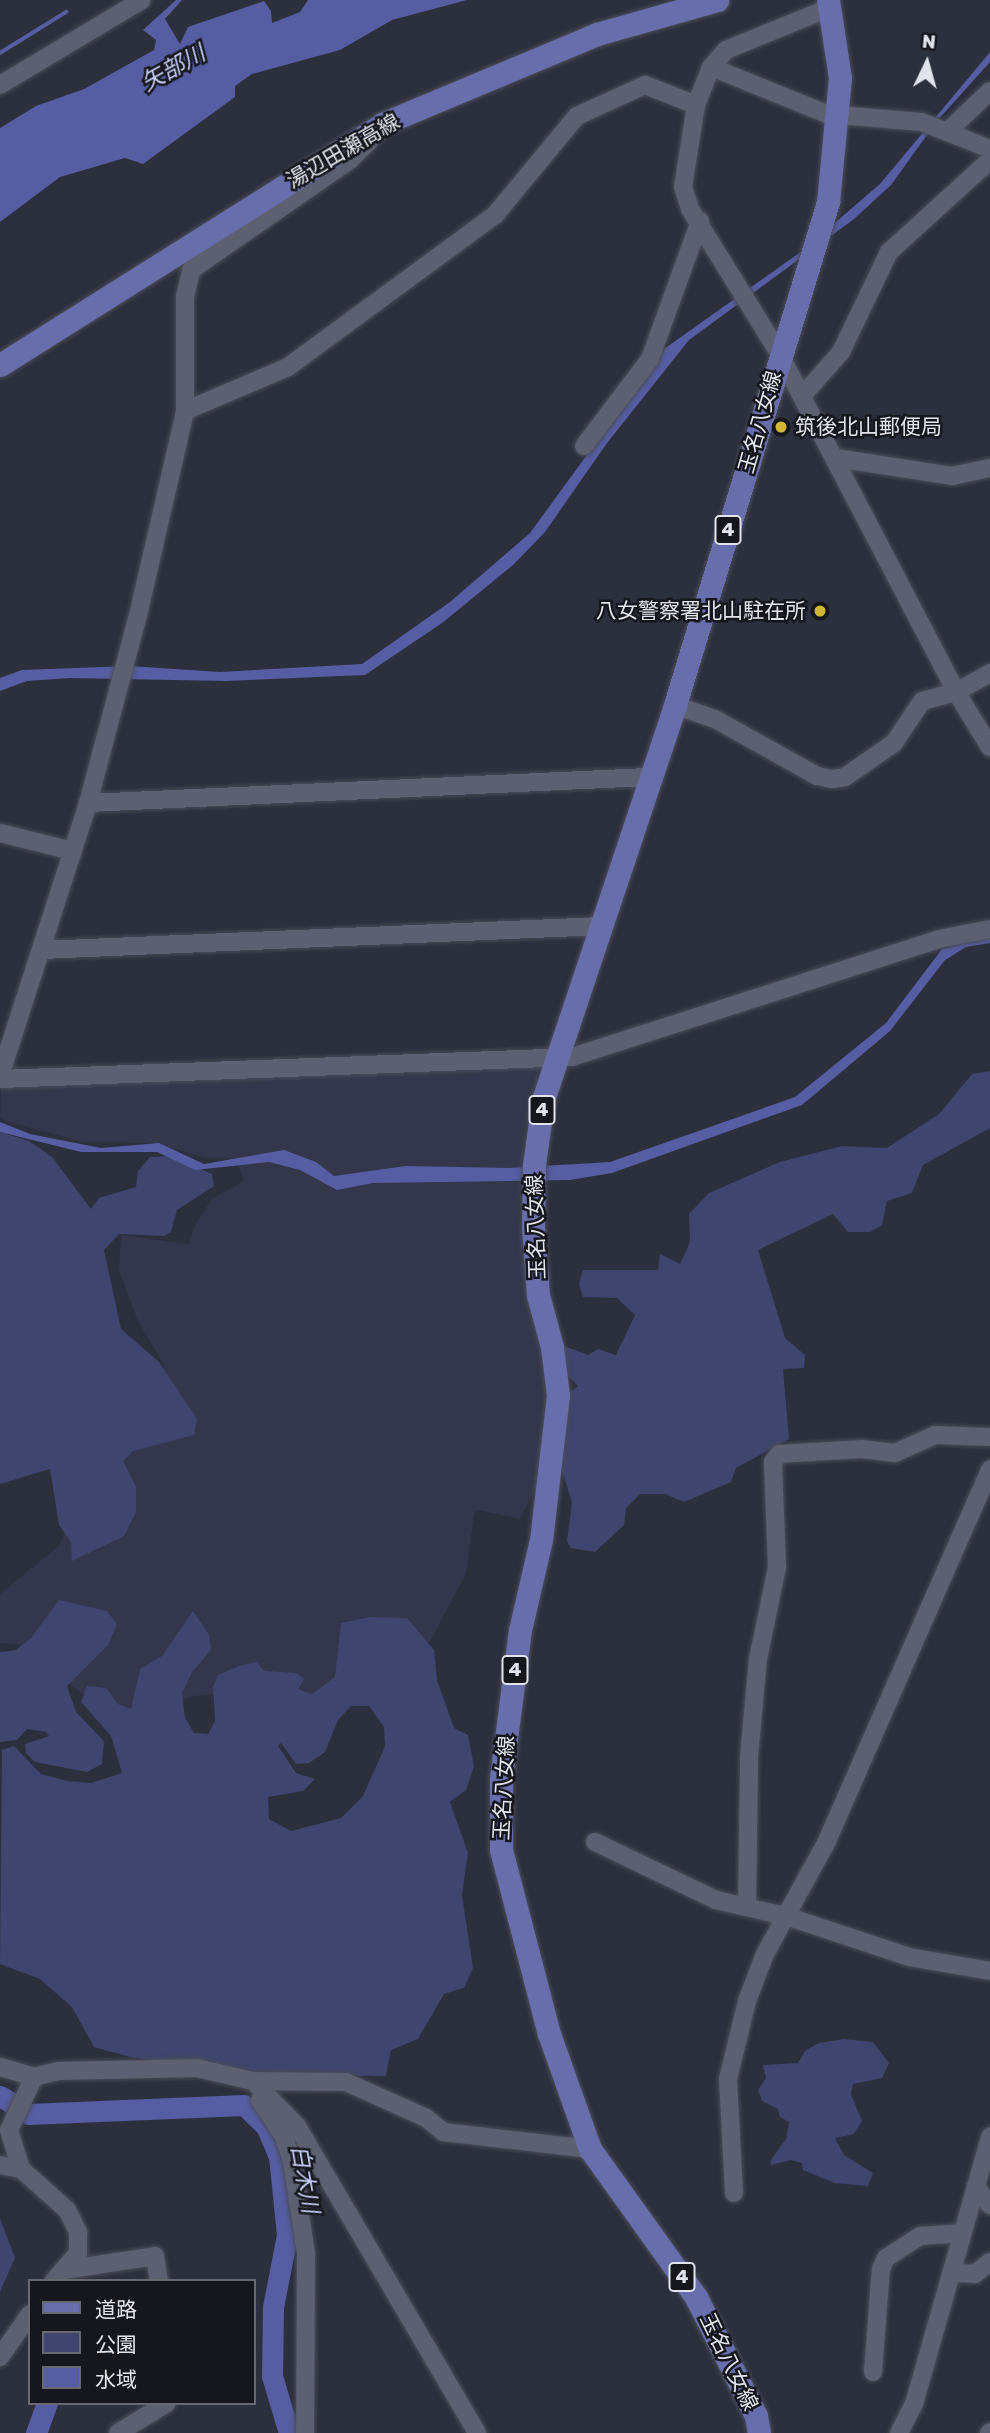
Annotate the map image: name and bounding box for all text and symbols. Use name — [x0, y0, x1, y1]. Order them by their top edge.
north arrow — [892, 28, 962, 98]
text: N — [921, 30, 937, 54]
water label: 矢部川 — [136, 39, 210, 97]
street label: 湯辺田瀬高線 — [282, 109, 404, 193]
street label: 玉名八女線 — [733, 368, 787, 476]
place label: 筑後北山郵便局 — [795, 414, 942, 440]
marker: 筑後北山郵便局 — [773, 419, 789, 435]
road number: 4 — [714, 514, 742, 545]
place label: 八女警察署北山駐在所 — [596, 598, 806, 624]
marker: 八女警察署北山駐在所 — [812, 603, 828, 619]
road number: 4 — [528, 1094, 556, 1126]
street label: 玉名八女線 — [522, 1174, 550, 1280]
road number: 4 — [501, 1654, 529, 1686]
street label: 玉名八女線 — [489, 1735, 519, 1841]
water label: 白木川 — [285, 2143, 325, 2215]
road number: 4 — [668, 2262, 696, 2292]
legend — [28, 2279, 256, 2405]
text: 道路 — [95, 2297, 137, 2322]
street label: 玉名八女線 — [695, 2309, 763, 2415]
text: 公園 — [95, 2332, 137, 2357]
text: 水域 — [95, 2367, 137, 2392]

